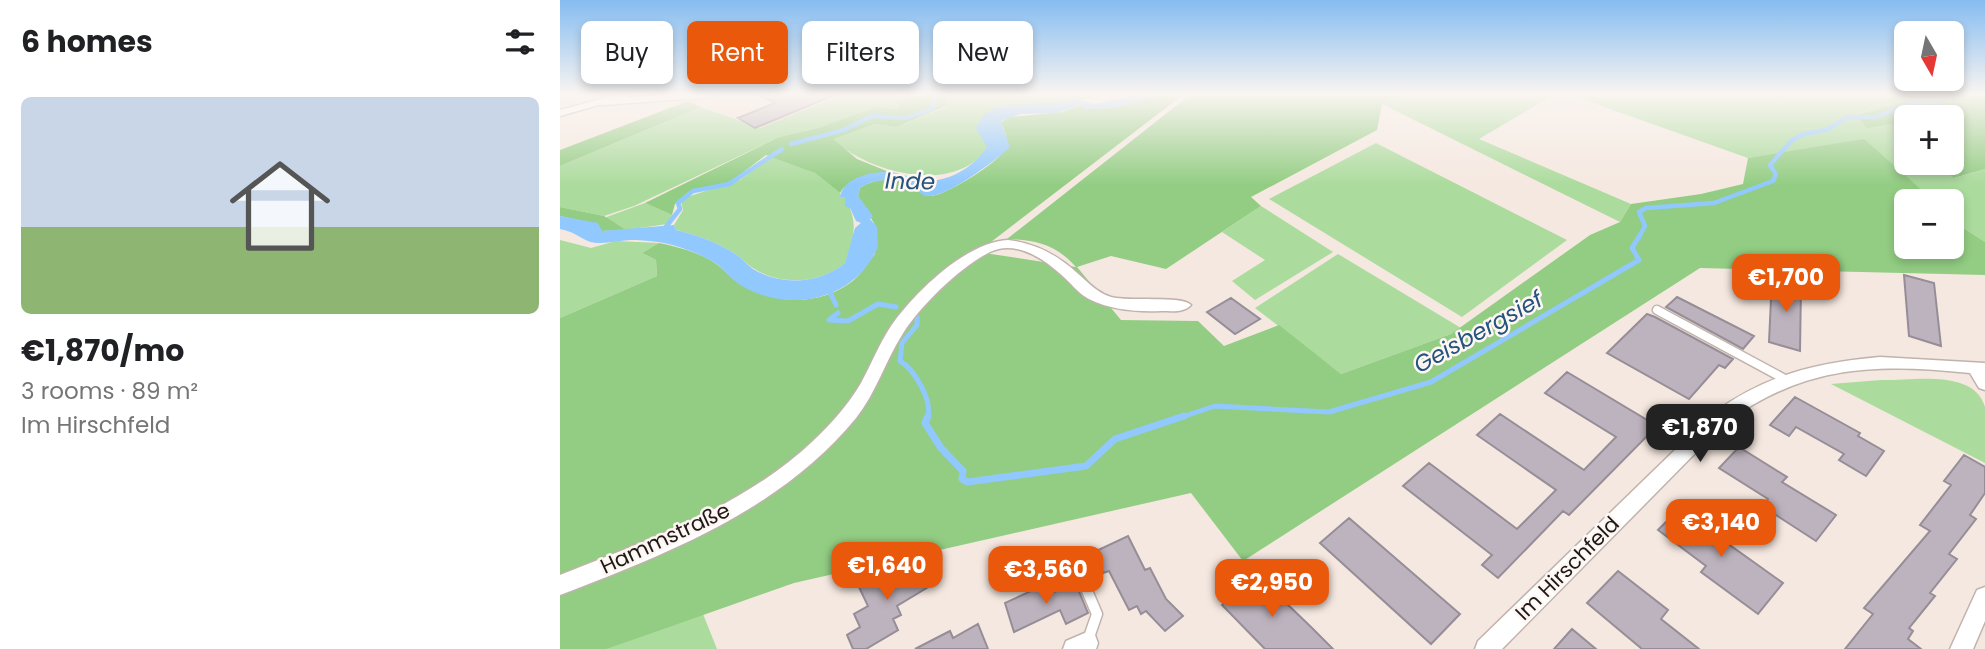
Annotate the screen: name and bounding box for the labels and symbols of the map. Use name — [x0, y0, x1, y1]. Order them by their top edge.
north arrow — [1894, 21, 1964, 91]
water label: Inde — [885, 165, 935, 197]
pin: €1,700 — [1729, 254, 1843, 314]
water label: Geisbergsief — [1408, 283, 1550, 381]
pin: €1,870 — [1643, 405, 1757, 464]
street label: Hammstraße — [595, 495, 735, 581]
pin: €3,140 — [1664, 500, 1778, 559]
street label: Im Hirschfeld — [1509, 510, 1625, 626]
pin: €1,640 — [830, 542, 944, 602]
pin: €3,560 — [989, 546, 1103, 606]
pin: €2,950 — [1215, 560, 1329, 619]

